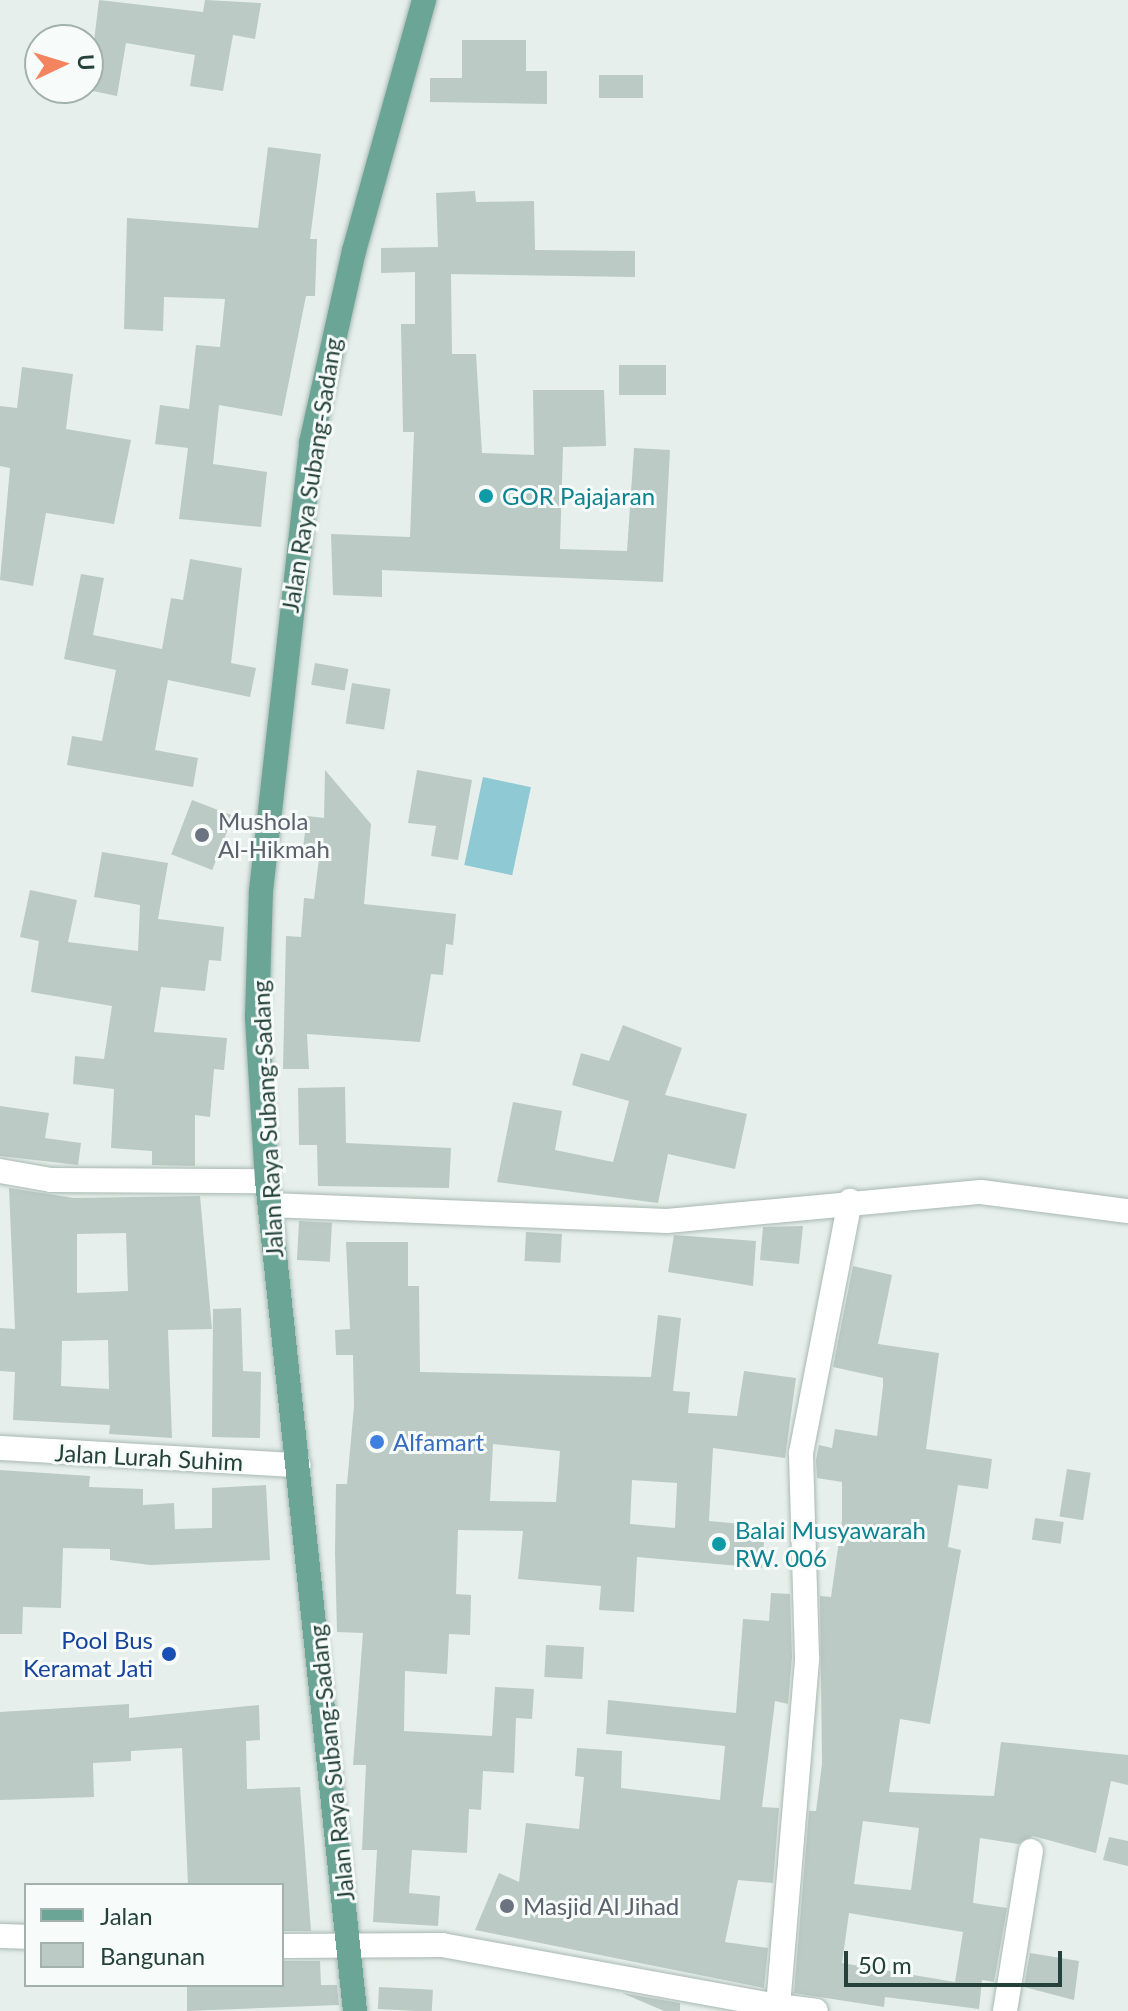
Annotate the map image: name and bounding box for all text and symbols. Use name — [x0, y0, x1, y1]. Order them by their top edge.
north arrow — [24, 24, 104, 104]
text: U — [72, 53, 100, 72]
street label: Jalan Raya Subang-Sadang — [275, 336, 347, 614]
place label: GOR Pajajaran — [502, 482, 655, 510]
marker: GOR Pajajaran — [477, 487, 495, 505]
place label: Mushola Al-Hikmah — [218, 807, 330, 863]
marker: Mushola Al-Hikmah — [193, 826, 211, 844]
street label: Jalan Raya Subang-Sadang — [245, 980, 289, 1258]
place label: Alfamart — [393, 1428, 484, 1456]
marker: Alfamart — [368, 1433, 386, 1451]
street label: Jalan Lurah Suhim — [54, 1438, 244, 1476]
place label: Balai Musyawarah RW. 006 — [735, 1516, 926, 1572]
marker: Balai Musyawarah RW. 006 — [710, 1535, 728, 1553]
street label: Jalan Raya Subang-Sadang — [302, 1623, 360, 1903]
place label: Pool Bus Keramat Jati — [22, 1626, 153, 1682]
marker: Pool Bus Keramat Jati — [160, 1645, 178, 1663]
legend — [24, 1883, 284, 1987]
place label: Masjid Al Jihad — [523, 1892, 681, 1920]
marker: Masjid Al Jihad — [498, 1897, 516, 1915]
text: Jalan — [100, 1901, 153, 1930]
scale bar — [848, 1935, 1066, 1985]
text: Bangunan — [100, 1941, 205, 1970]
text: 50 m — [858, 1950, 912, 1979]

